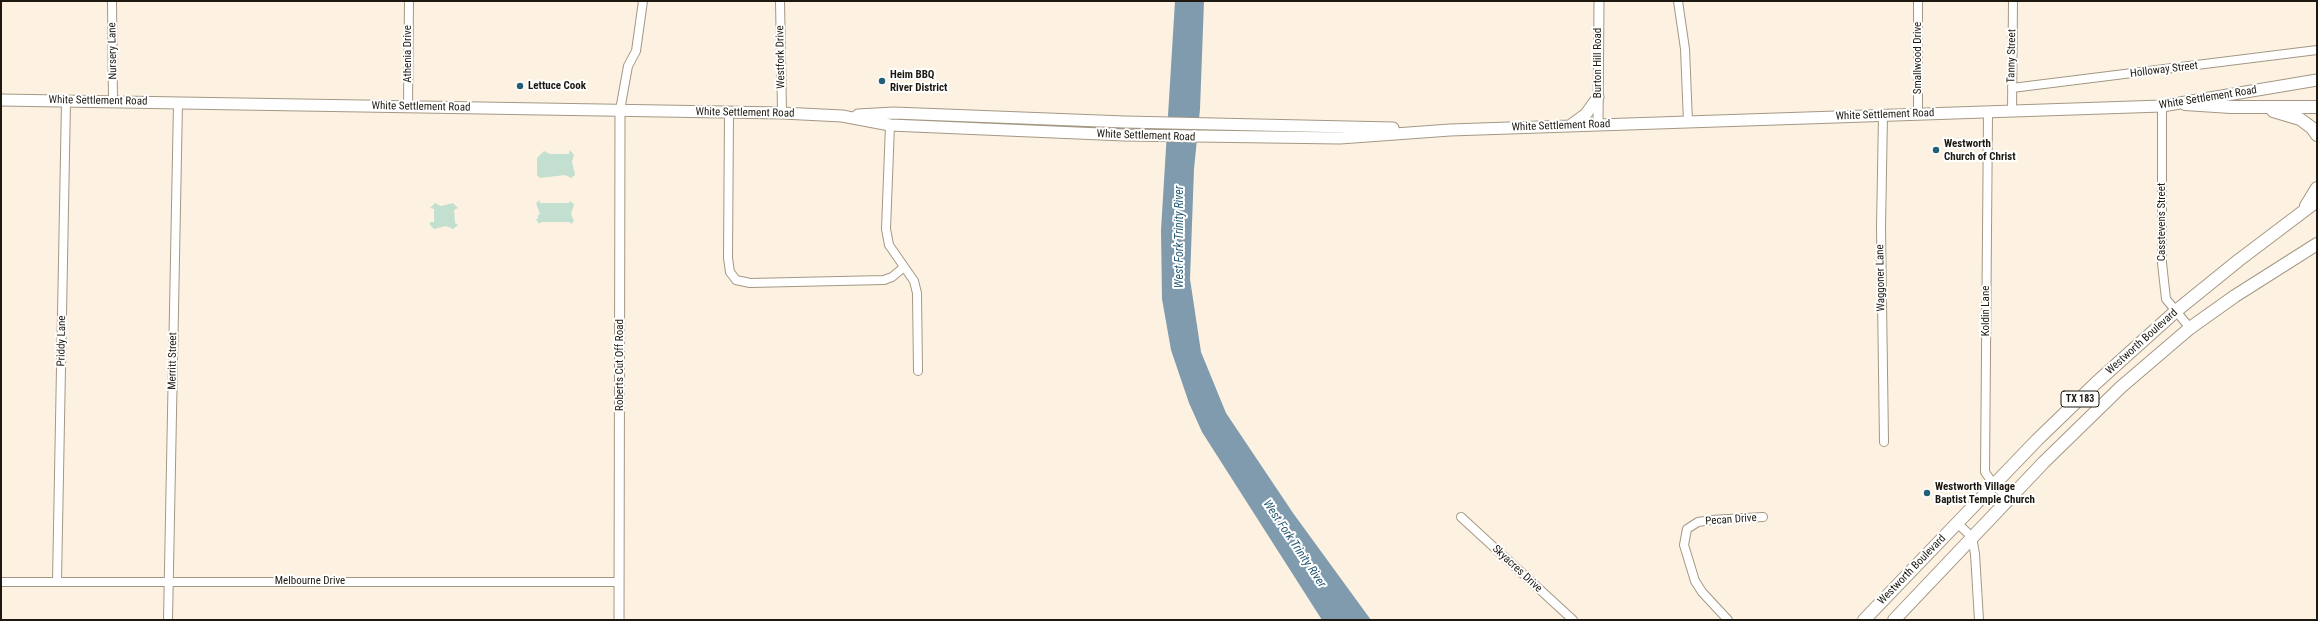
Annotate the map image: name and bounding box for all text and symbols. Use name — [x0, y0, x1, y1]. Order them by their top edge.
street label: Nursery Lane — [106, 22, 120, 80]
street label: Smallwood Drive — [1911, 22, 1925, 94]
street label: Athenia Drive — [401, 25, 415, 83]
street label: Westfork Drive — [774, 25, 788, 89]
street label: Burton Hill Road — [1591, 28, 1605, 98]
street label: Tanny Street — [2005, 29, 2019, 83]
street label: Holloway Street — [2129, 59, 2199, 81]
place label: Heim BBQ River District — [890, 68, 947, 94]
marker: Heim BBQ River District — [877, 76, 887, 86]
place label: Lettuce Cook — [528, 79, 586, 93]
marker: Lettuce Cook — [515, 81, 525, 91]
street label: White Settlement Road — [2158, 84, 2258, 112]
street label: White Settlement Road — [48, 94, 148, 108]
street label: White Settlement Road — [371, 100, 471, 114]
street label: White Settlement Road — [695, 106, 795, 120]
street label: White Settlement Road — [1835, 107, 1935, 123]
street label: White Settlement Road — [1511, 118, 1611, 134]
street label: White Settlement Road — [1096, 128, 1196, 144]
place label: Westworth Church of Christ — [1944, 137, 2016, 163]
marker: Westworth Church of Christ — [1931, 145, 1941, 155]
street label: Casstevens Street — [2155, 183, 2169, 261]
water label: West Fork Trinity River — [1173, 186, 1187, 288]
street label: Waggoner Lane — [1874, 244, 1888, 312]
street label: Koldin Lane — [1979, 286, 1993, 336]
street label: Westworth Boulevard — [2103, 306, 2181, 378]
street label: Priddy Lane — [55, 315, 69, 367]
street label: Roberts Cut Off Road — [613, 319, 627, 411]
street label: Merritt Street — [166, 332, 180, 390]
road number: TX 183 — [2061, 391, 2099, 407]
place label: Westworth Village Baptist Temple Church — [1935, 480, 2035, 506]
marker: Westworth Village Baptist Temple Church — [1922, 488, 1932, 498]
water label: West Fork Trinity River — [1259, 498, 1329, 590]
street label: Pecan Drive — [1705, 512, 1757, 528]
street label: Westworth Boulevard — [1875, 532, 1949, 608]
street label: Skyacres Drive — [1489, 543, 1545, 595]
street label: Melbourne Drive — [275, 574, 345, 588]

